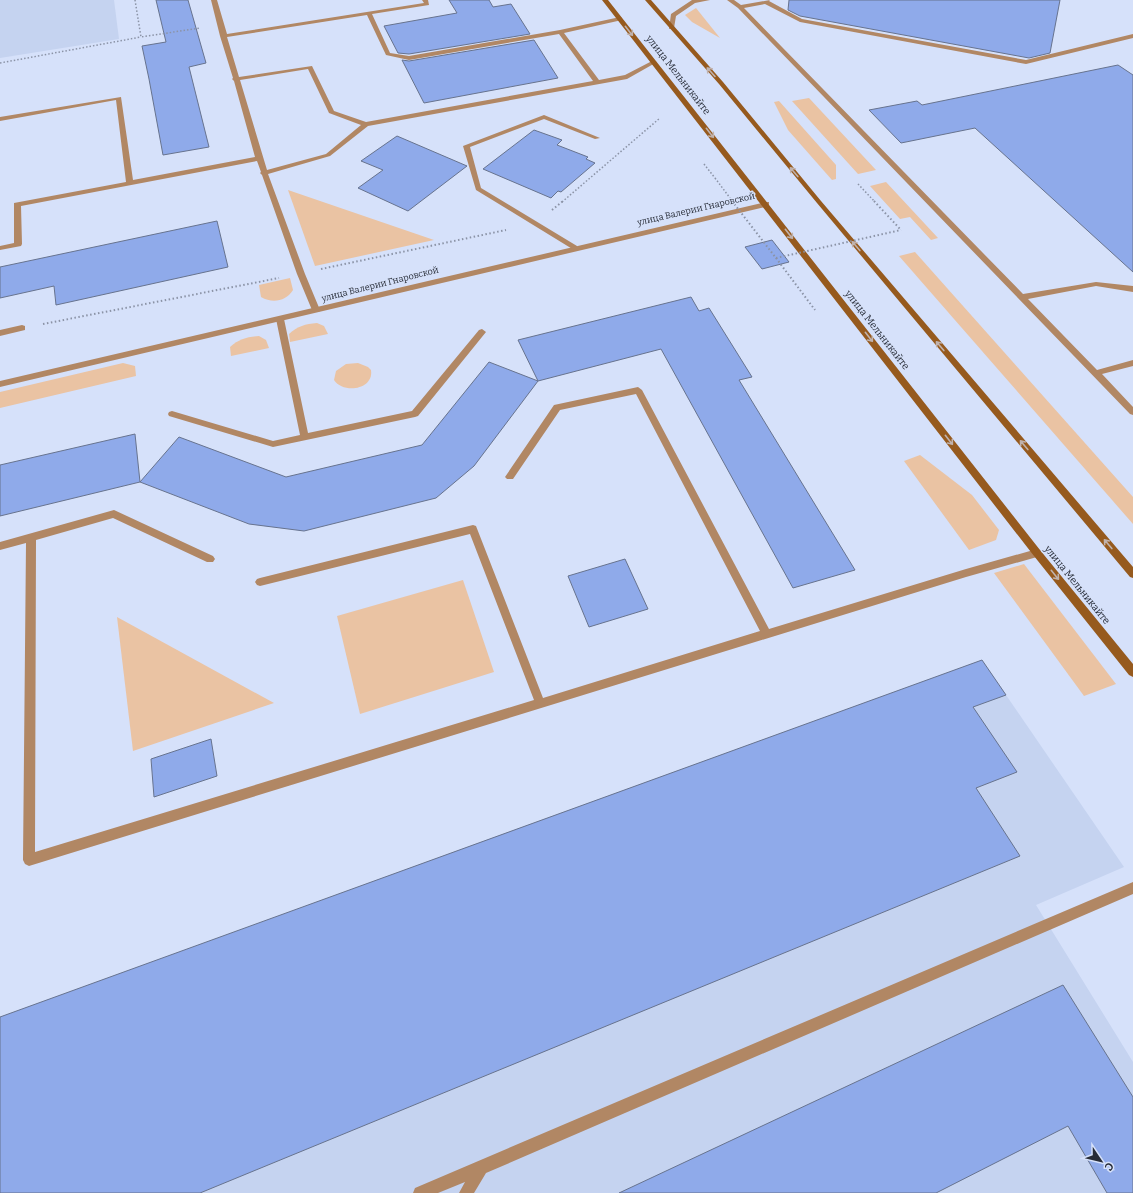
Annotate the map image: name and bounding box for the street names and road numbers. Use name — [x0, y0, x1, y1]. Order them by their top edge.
street label: улица Мельникайте — [643, 32, 713, 117]
street label: улица Валерии Гнаровской — [635, 191, 756, 228]
street label: улица Валерии Гнаровской — [319, 265, 440, 304]
street label: улица Мельникайте — [842, 287, 912, 372]
street label: улица Мельникайте — [1041, 543, 1112, 627]

